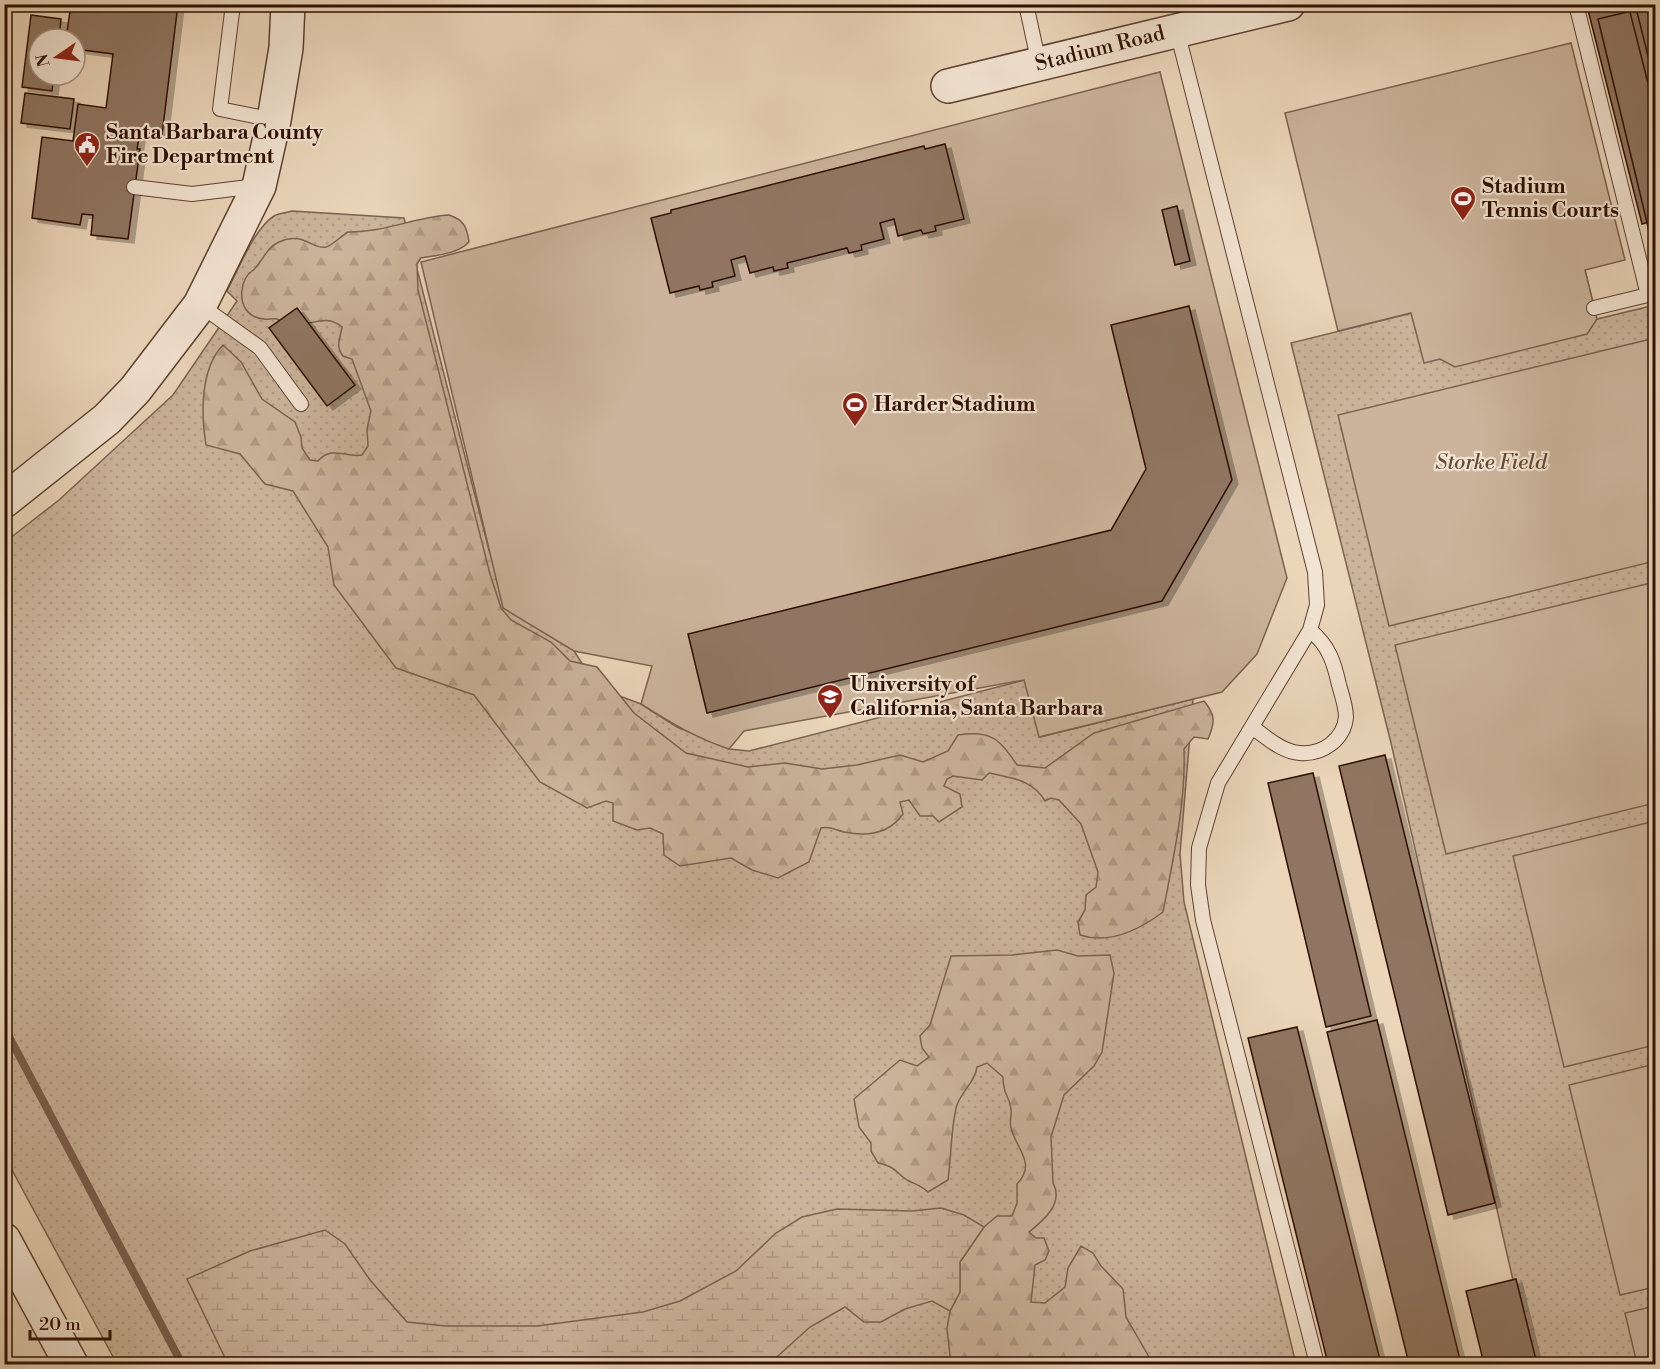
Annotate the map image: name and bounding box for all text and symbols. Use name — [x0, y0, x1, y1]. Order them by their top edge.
street label: Stadium Road — [1032, 20, 1168, 78]
north arrow — [27, 27, 87, 87]
text: N — [32, 51, 55, 69]
place label: Santa Barbara County Fire Department — [106, 120, 324, 170]
public building icon: Santa Barbara County Fire Department — [72, 130, 102, 168]
place label: Stadium Tennis Courts — [1482, 174, 1619, 224]
sports icon: Stadium Tennis Courts — [1448, 184, 1478, 222]
sports icon: Harder Stadium — [840, 390, 870, 428]
place label: Harder Stadium — [874, 392, 1035, 418]
park label: Storke Field — [1435, 450, 1548, 476]
place label: University of California, Santa Barbara — [850, 672, 1104, 722]
school or university icon: University of California, Santa Barbara — [815, 682, 845, 720]
scale bar — [30, 1303, 110, 1341]
text: 20 m — [39, 1313, 81, 1336]

